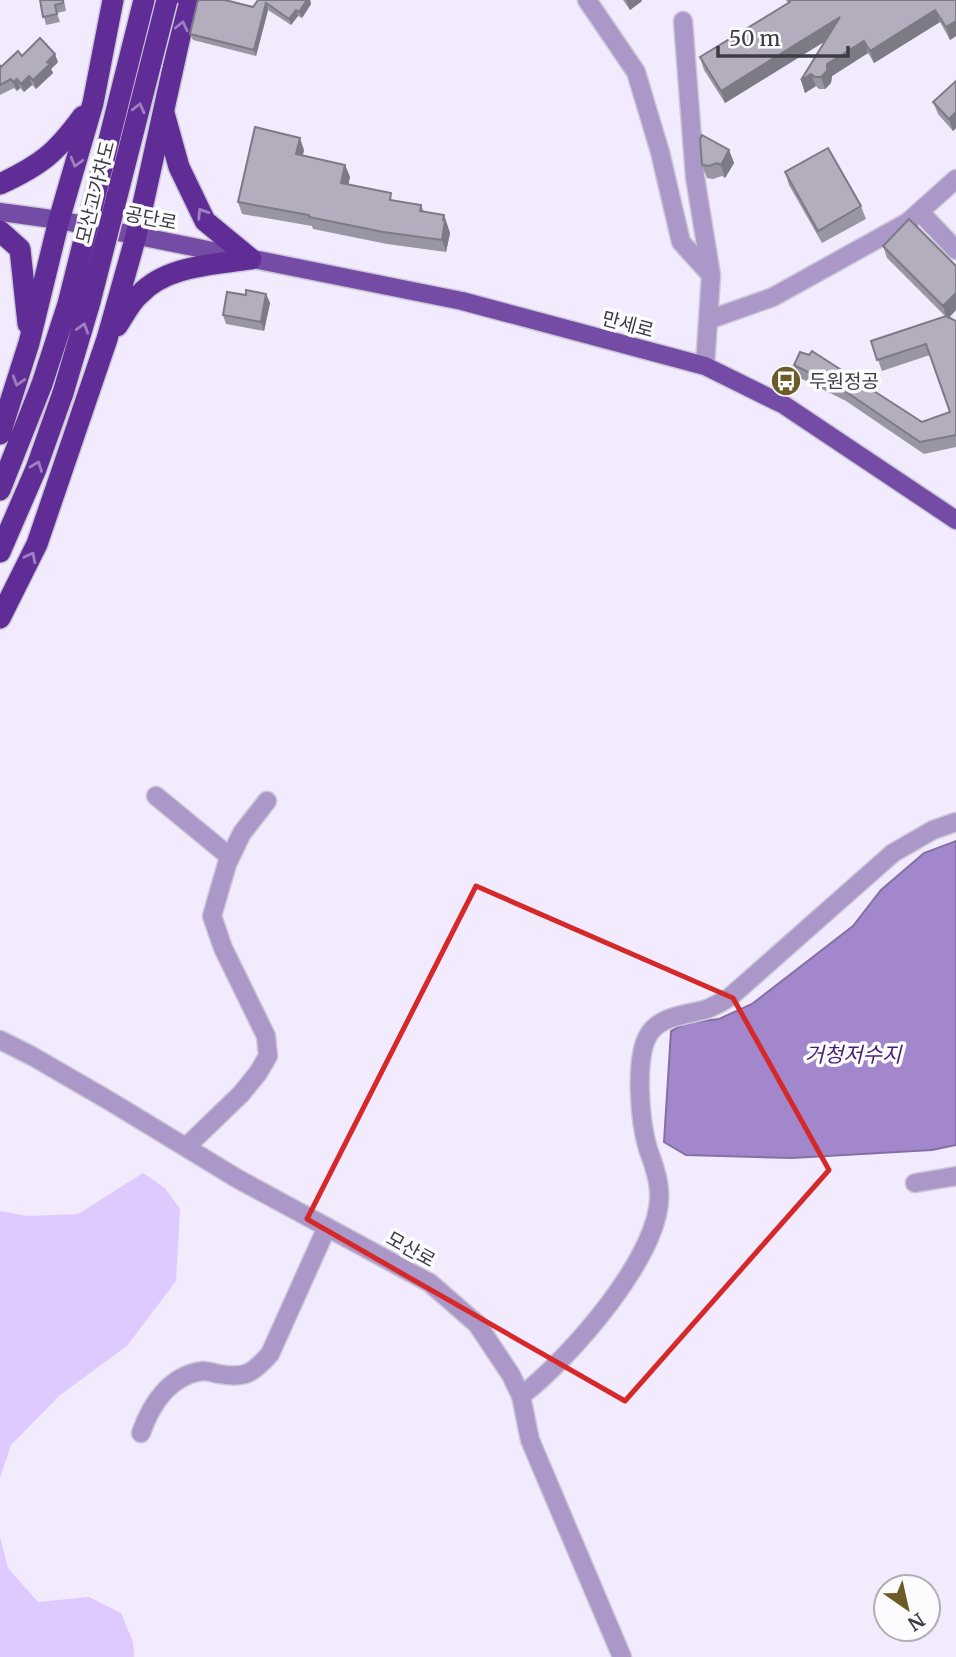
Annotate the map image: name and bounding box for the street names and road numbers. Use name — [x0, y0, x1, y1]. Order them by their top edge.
street label: 모산고가차도 — [71, 138, 119, 246]
street label: 공단로 — [123, 201, 179, 235]
street label: 만세로 — [600, 306, 656, 342]
street label: 모산로 — [382, 1226, 440, 1272]

